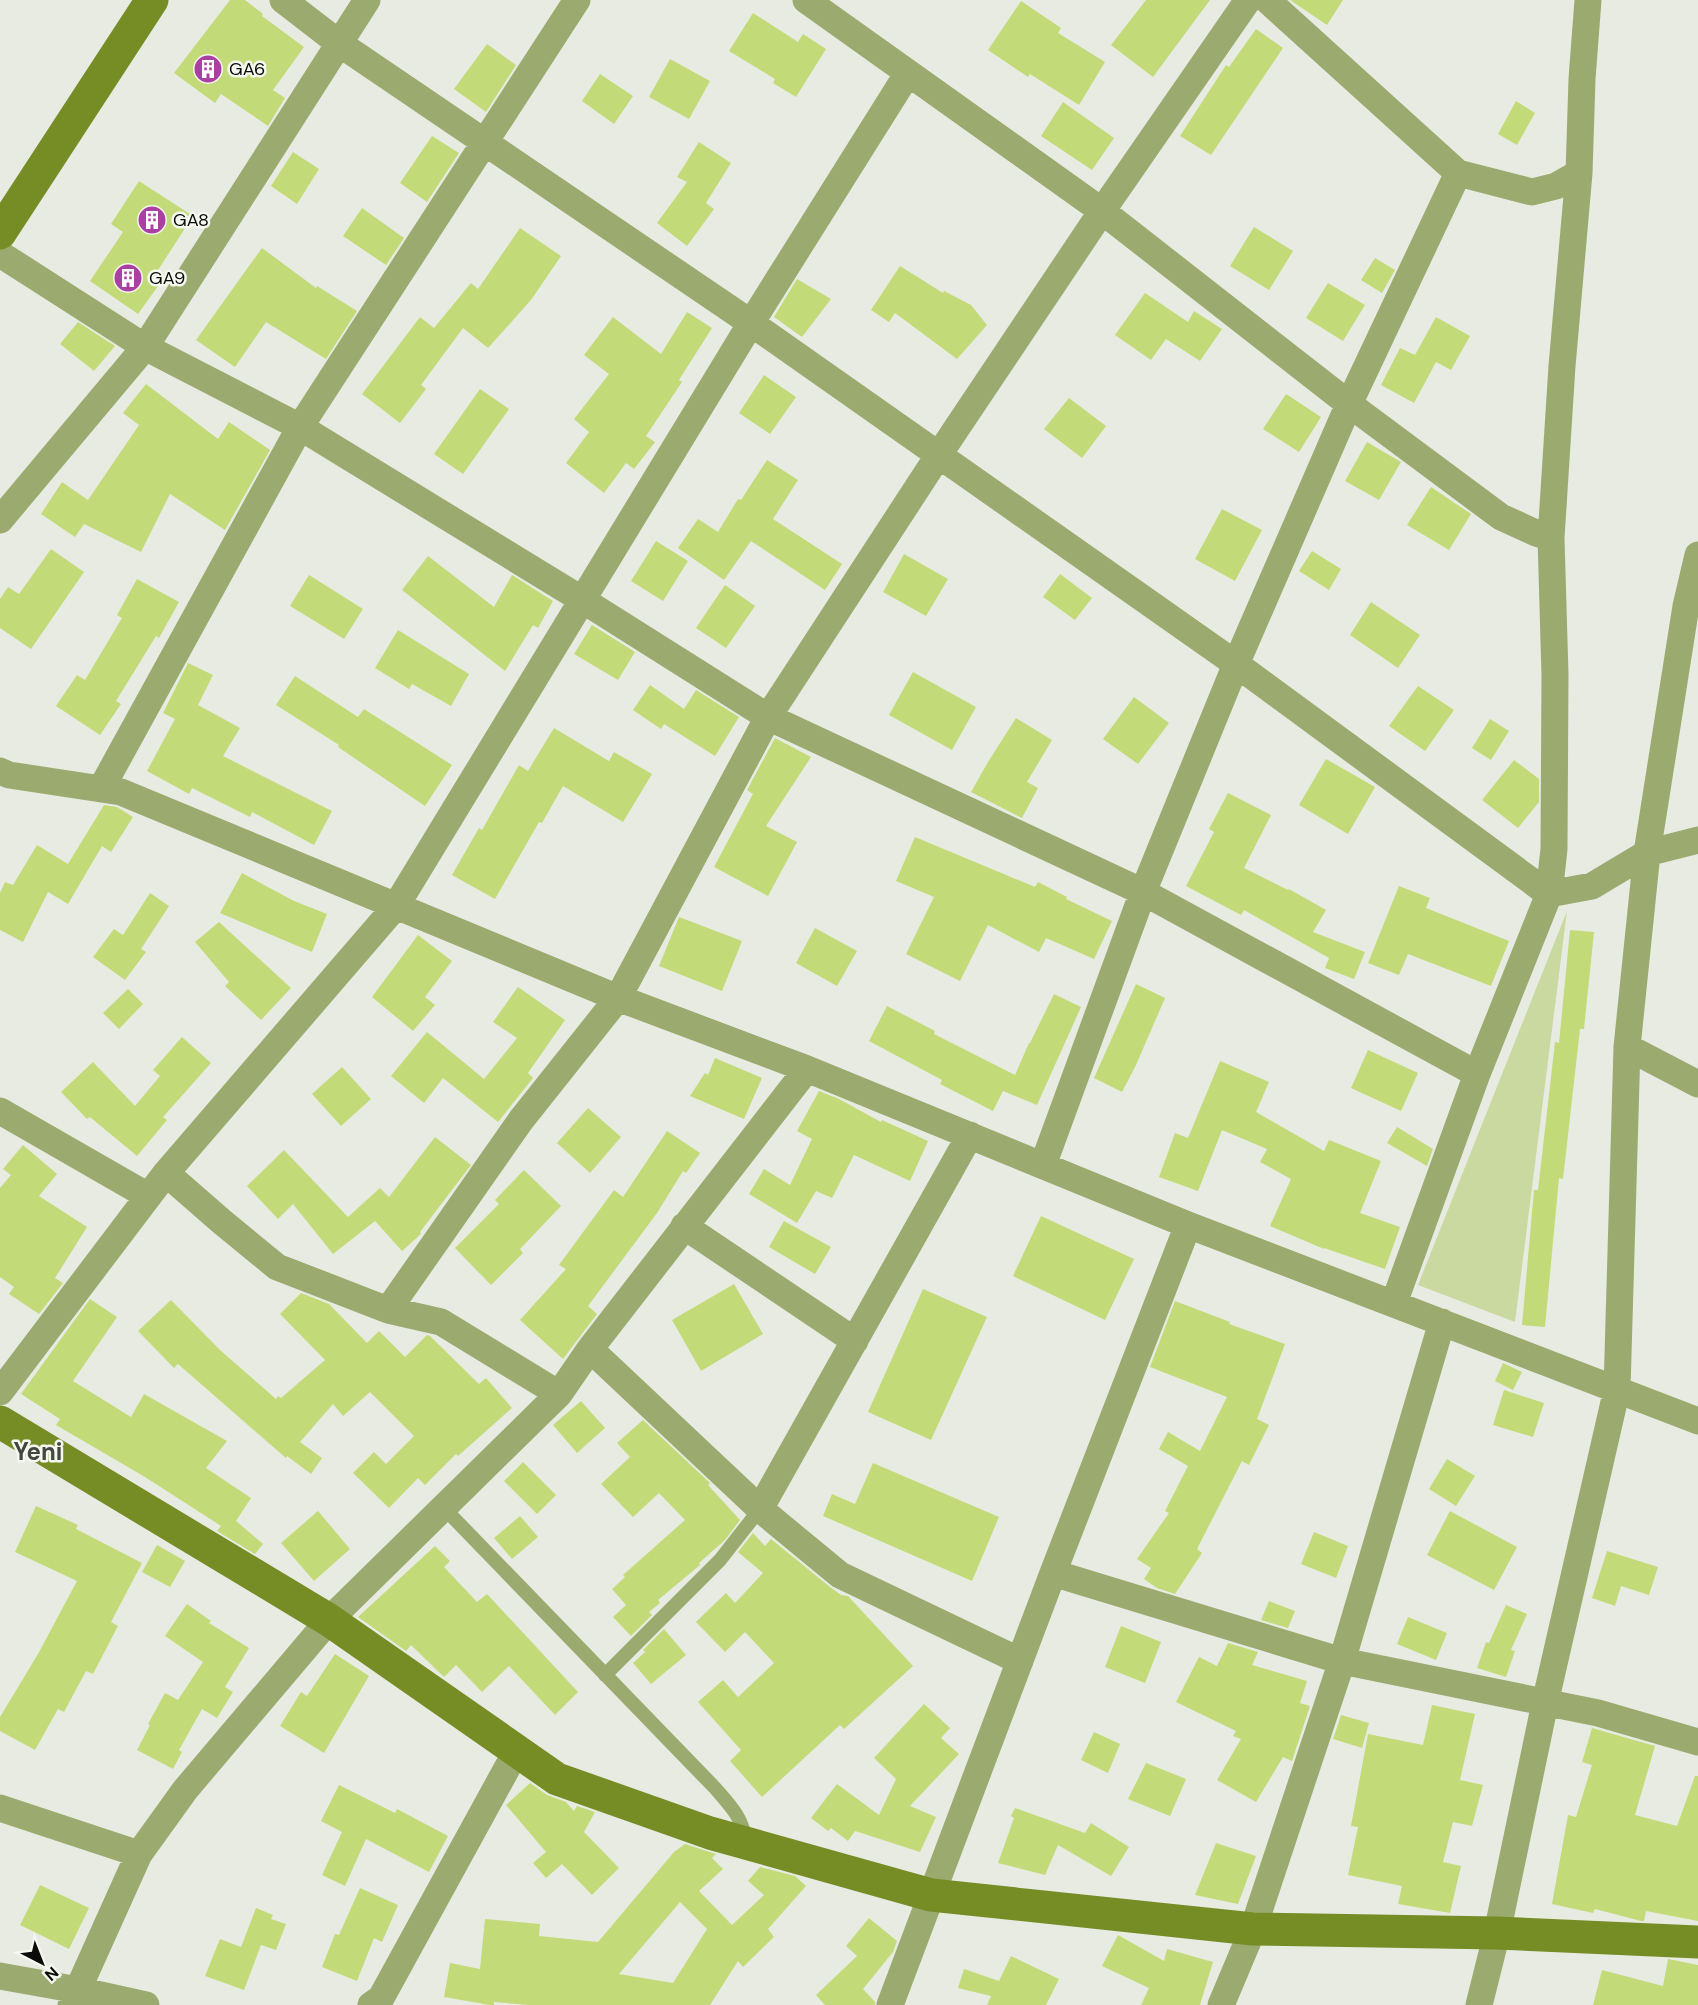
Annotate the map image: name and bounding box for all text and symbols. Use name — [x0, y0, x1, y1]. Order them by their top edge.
building icon: GA6 — [192, 53, 224, 85]
place label: GA6 — [229, 57, 265, 81]
building icon: GA8 — [136, 204, 168, 236]
place label: GA8 — [173, 208, 209, 232]
building icon: GA9 — [112, 262, 144, 294]
place label: GA9 — [149, 266, 185, 290]
district label: Yeni — [14, 1436, 62, 1467]
north arrow — [12, 1933, 72, 1993]
text: N — [40, 1962, 63, 1985]

